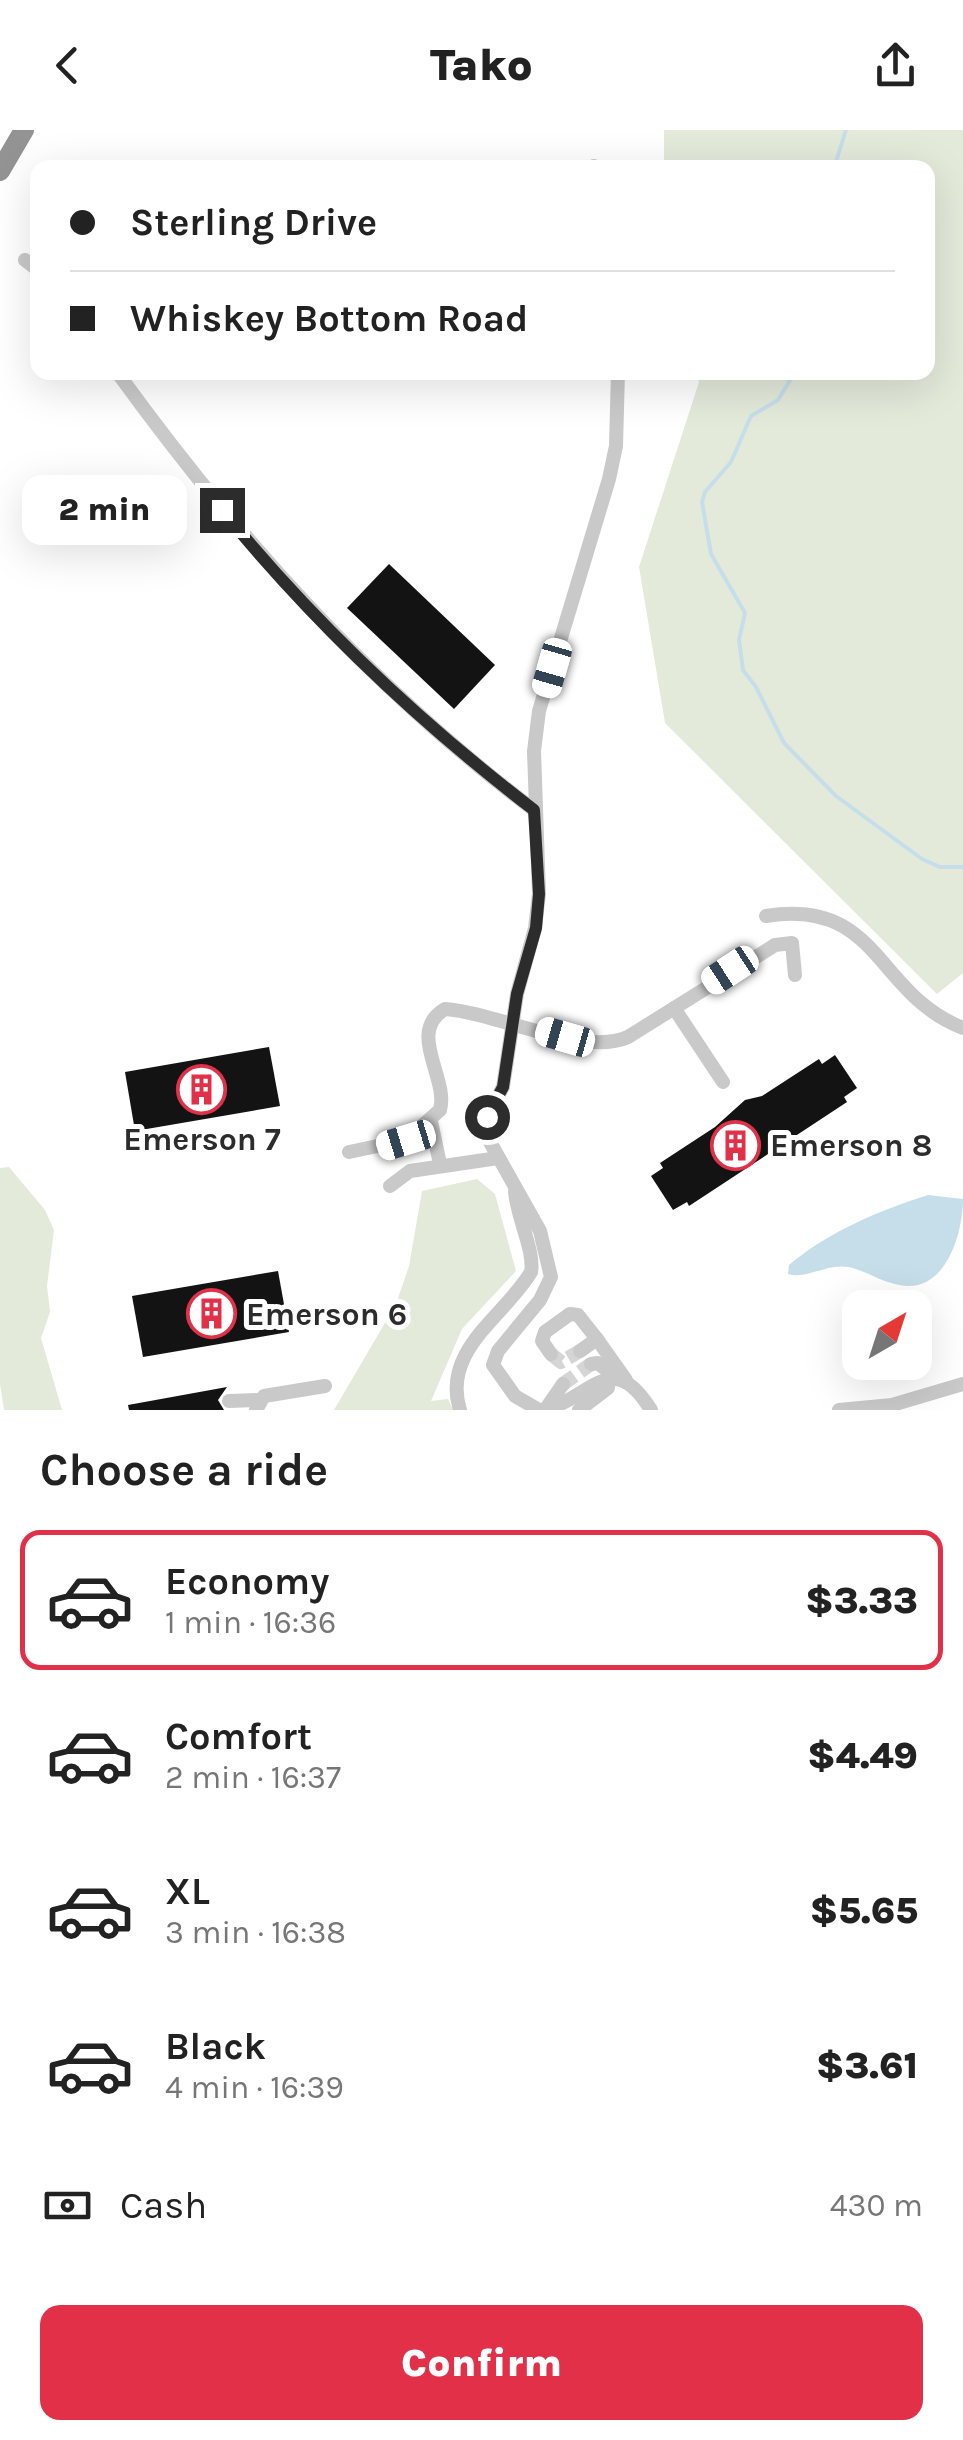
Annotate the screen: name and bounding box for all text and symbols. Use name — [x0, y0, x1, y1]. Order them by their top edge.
icon: back — [40, 38, 95, 93]
icon: share — [868, 38, 923, 93]
text: Tako — [430, 39, 533, 91]
text: Sterling Drive — [130, 200, 377, 245]
text: Whiskey Bottom Road — [130, 296, 528, 341]
callout: 2 min — [22, 475, 187, 545]
route end — [200, 488, 245, 533]
text: 2 min — [59, 491, 150, 528]
car — [529, 635, 575, 701]
car — [697, 941, 763, 999]
car — [532, 1014, 598, 1060]
building icon: Emerson 7 — [176, 1063, 228, 1115]
route start — [465, 1095, 510, 1140]
car — [373, 1117, 439, 1163]
building icon: Emerson 8 — [709, 1119, 761, 1171]
place label: Emerson 7 — [123, 1121, 281, 1158]
place label: Emerson 8 — [770, 1127, 932, 1164]
building icon: Emerson 6 — [185, 1288, 237, 1340]
north arrow — [842, 1290, 932, 1380]
map controls — [842, 1290, 932, 1380]
place label: Emerson 6 — [246, 1296, 407, 1333]
text: Choose a ride — [40, 1444, 328, 1496]
icon: car — [45, 1555, 135, 1645]
text: Economy — [165, 1559, 329, 1604]
text: $3.33 — [805, 1578, 918, 1623]
text: 1 min · 16:36 — [165, 1604, 336, 1641]
icon: car — [45, 1710, 135, 1800]
text: Comfort — [165, 1714, 312, 1759]
text: $4.49 — [807, 1733, 918, 1778]
text: 2 min · 16:37 — [165, 1759, 341, 1796]
icon: car — [45, 1865, 135, 1955]
text: XL — [165, 1869, 210, 1914]
text: $5.65 — [810, 1888, 918, 1933]
text: 3 min · 16:38 — [165, 1914, 346, 1951]
icon: car — [45, 2020, 135, 2110]
text: Black — [165, 2024, 266, 2069]
text: $3.61 — [816, 2043, 918, 2088]
text: 4 min · 16:39 — [165, 2069, 344, 2106]
icon: cash — [40, 2178, 95, 2233]
text: Cash — [120, 2183, 207, 2228]
text: 430 m — [830, 2187, 923, 2224]
button: Confirm — [40, 2305, 923, 2420]

